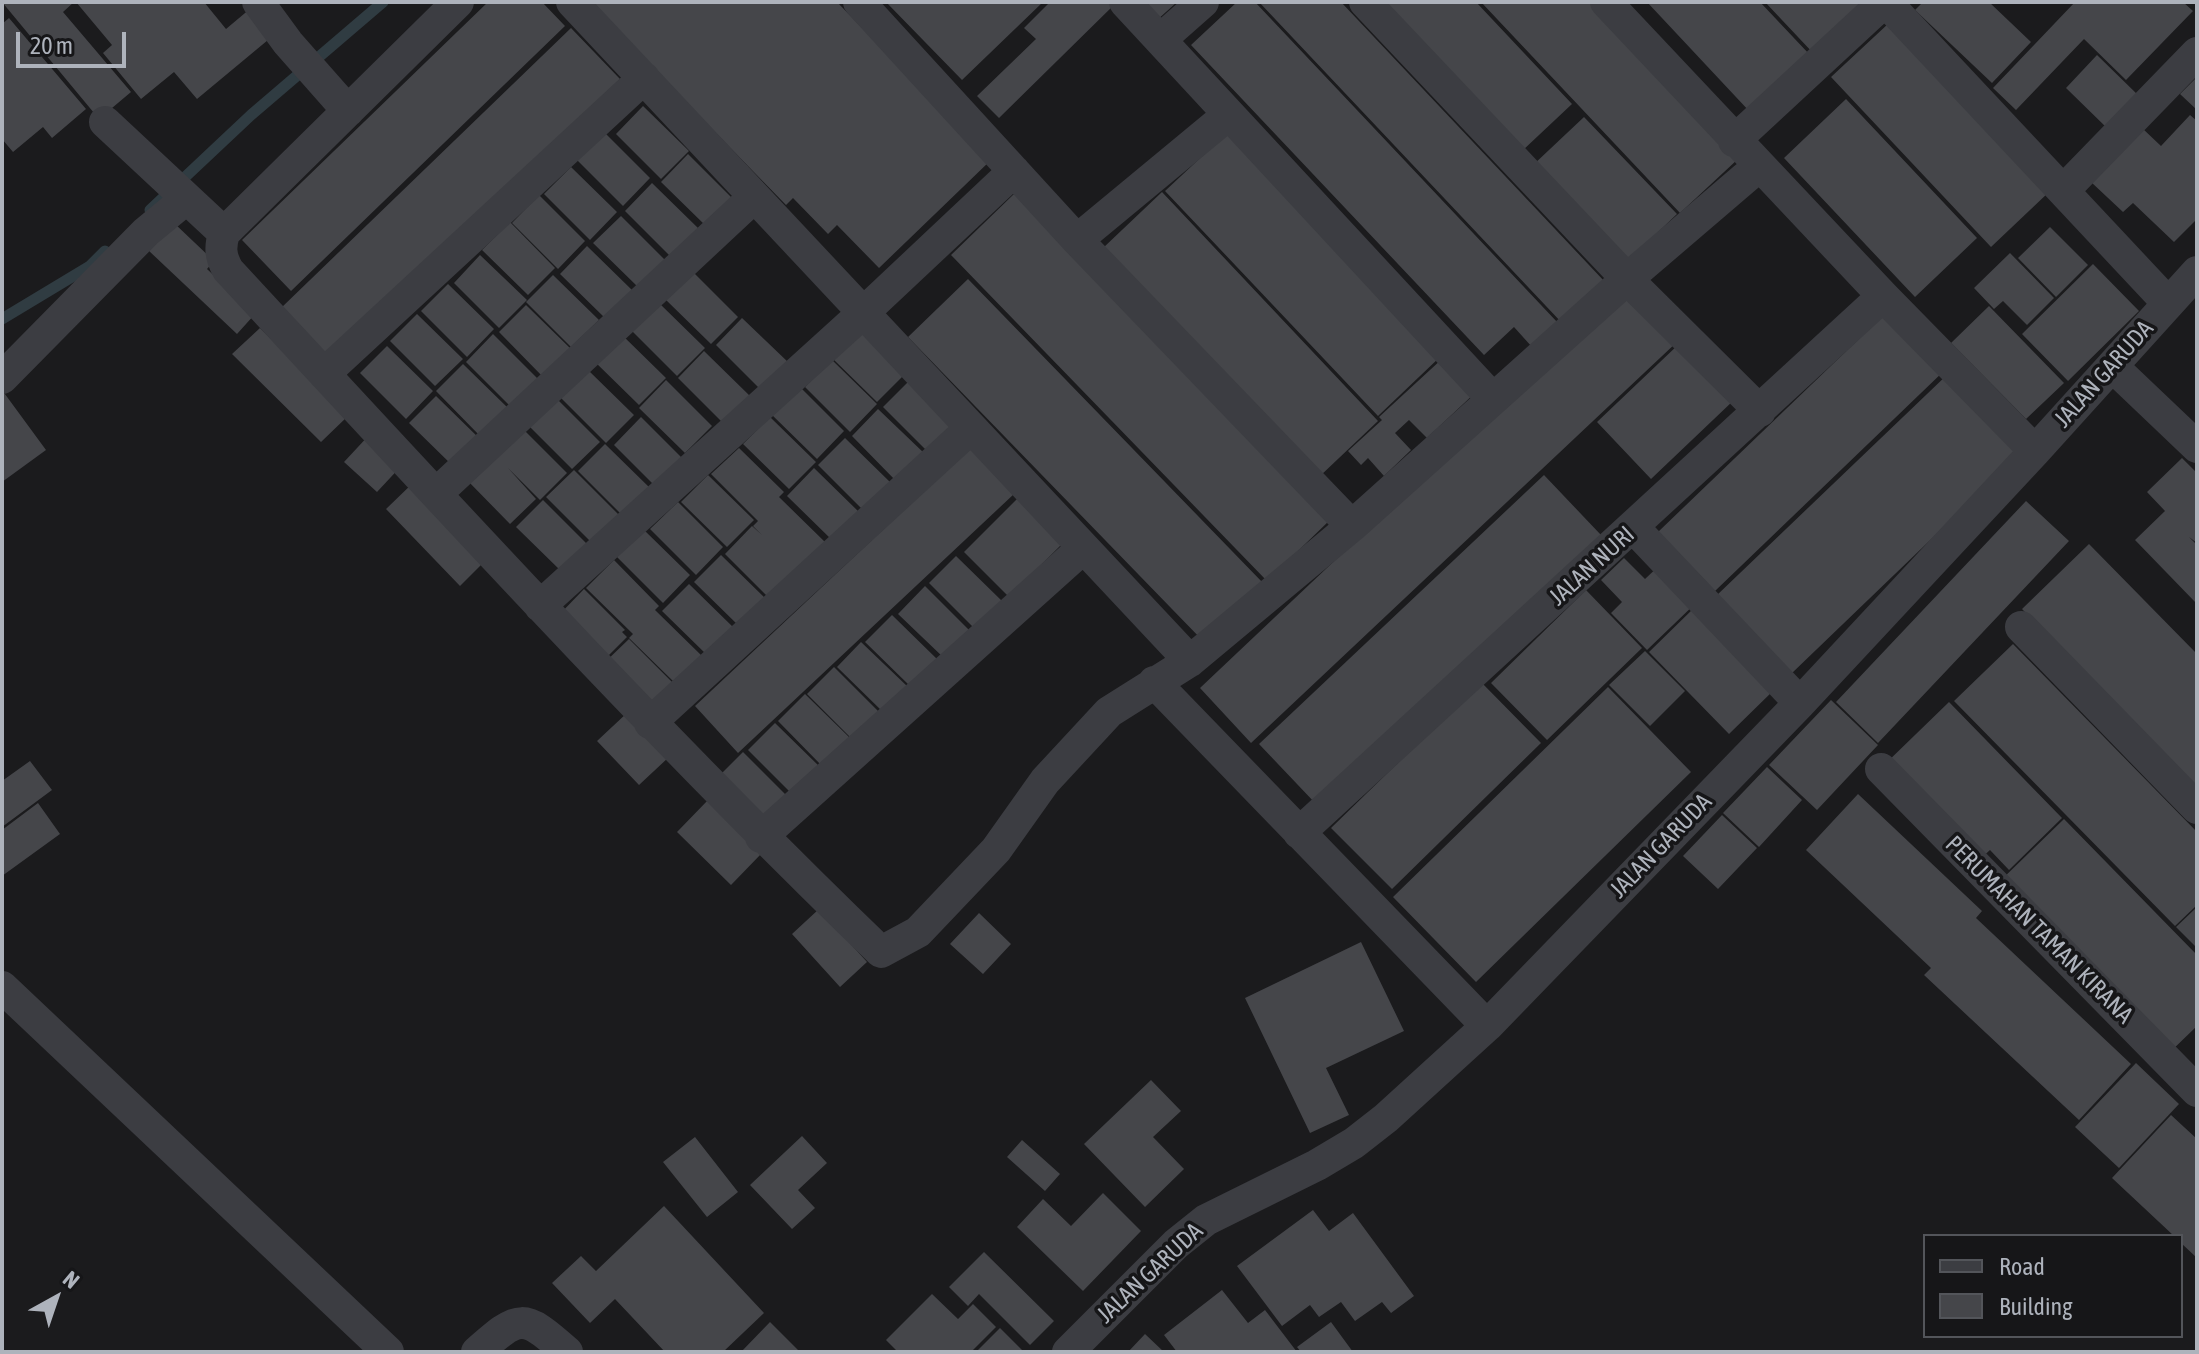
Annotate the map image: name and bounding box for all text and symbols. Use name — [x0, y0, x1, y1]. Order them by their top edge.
scale bar — [20, 16, 130, 66]
text: 20 m — [30, 32, 73, 59]
street label: JALAN GARUDA — [2049, 315, 2159, 433]
street label: JALAN NURI — [1544, 520, 1640, 612]
street label: JALAN GARUDA — [1604, 788, 1718, 904]
street label: PERUMAHAN TAMAN KIRANA — [1939, 830, 2139, 1030]
street label: JALAN GARUDA — [1091, 1217, 1209, 1329]
legend — [1923, 1234, 2183, 1338]
text: Road — [1999, 1253, 2045, 1280]
north arrow — [16, 1258, 96, 1338]
text: N — [58, 1265, 85, 1294]
text: Building — [1999, 1293, 2072, 1320]

